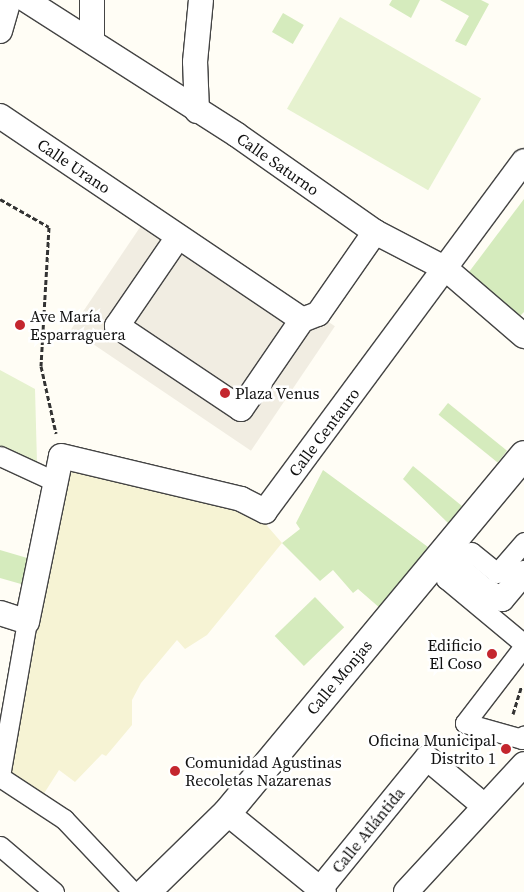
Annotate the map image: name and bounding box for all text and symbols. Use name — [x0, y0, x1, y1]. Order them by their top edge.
street label: Calle Saturno — [233, 129, 323, 199]
street label: Calle Urano — [34, 135, 114, 197]
place label: Ave María Esparraguera — [30, 306, 126, 344]
marker: Ave María Esparraguera — [14, 319, 26, 331]
place label: Plaza Venus — [235, 383, 320, 403]
street label: Calle Centauro — [285, 384, 363, 480]
marker: Plaza Venus — [219, 387, 231, 399]
place label: Edificio El Coso — [427, 635, 482, 673]
street label: Calle Monjas — [302, 636, 376, 718]
marker: Edificio El Coso — [486, 648, 498, 660]
place label: Oficina Municipal Distrito 1 — [368, 730, 496, 768]
marker: Oficina Municipal Distrito 1 — [500, 743, 512, 755]
place label: Comunidad Agustinas Recoletas Nazarenas — [185, 752, 342, 790]
marker: Comunidad Agustinas Recoletas Nazarenas — [169, 765, 181, 777]
street label: Calle Atlántida — [328, 783, 408, 877]

